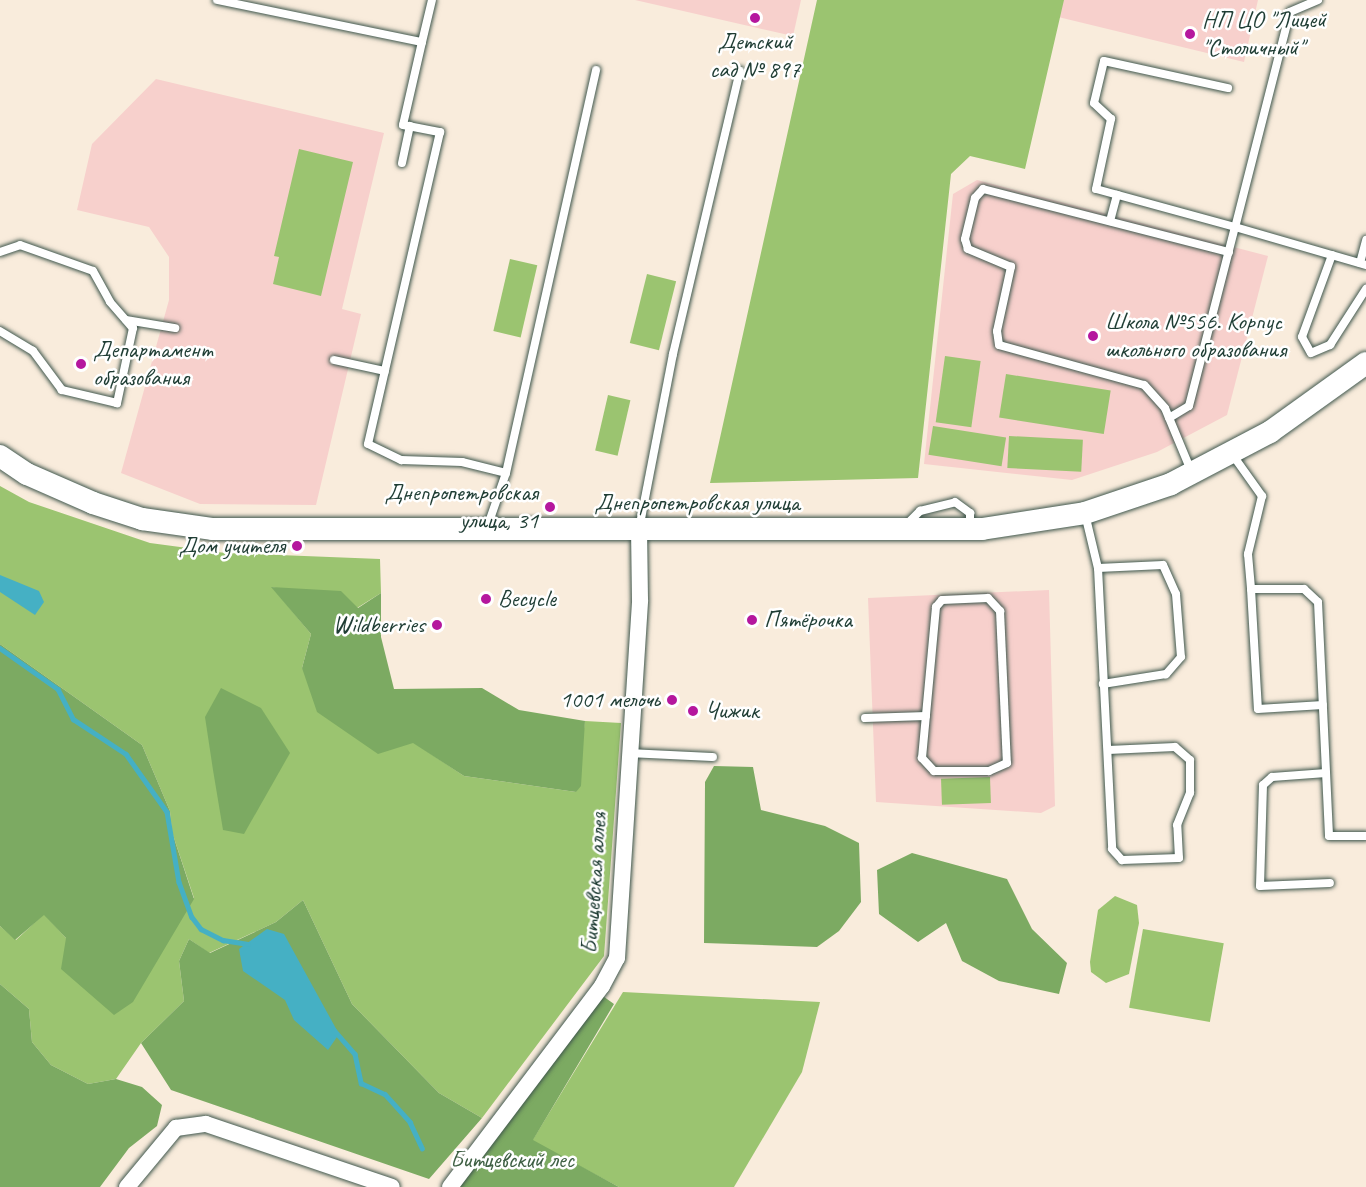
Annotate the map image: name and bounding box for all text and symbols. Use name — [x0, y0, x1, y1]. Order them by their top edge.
place label: НП ЦО "Лицей "Столичный" — [1202, 6, 1325, 62]
marker: Детский сад № 897 — [748, 11, 762, 25]
marker: НП ЦО "Лицей "Столичный" — [1183, 27, 1197, 41]
place label: Детский сад № 897 — [710, 28, 800, 84]
place label: Школа №556. Корпус школьного образования — [1105, 308, 1286, 364]
marker: Школа №556. Корпус школьного образования — [1086, 329, 1100, 343]
place label: Департамент образования — [93, 336, 213, 392]
marker: Департамент образования — [74, 357, 88, 371]
place label: Днепропетровская улица, 31 — [384, 479, 538, 535]
street label: Днепропетровская улица — [594, 489, 800, 517]
marker: Днепропетровская улица, 31 — [543, 500, 557, 514]
place label: Дом учителя — [175, 532, 285, 560]
marker: Дом учителя — [290, 539, 304, 553]
place label: Becycle — [498, 585, 556, 613]
marker: Becycle — [479, 592, 493, 606]
place label: Пятёрочка — [764, 606, 852, 634]
place label: Wildberries — [333, 611, 425, 639]
marker: Пятёрочка — [745, 613, 759, 627]
marker: Wildberries — [430, 618, 444, 632]
place label: 1001 мелочь — [560, 686, 660, 714]
marker: 1001 мелочь — [665, 693, 679, 707]
place label: Чижик — [705, 697, 759, 725]
marker: Чижик — [686, 704, 700, 718]
street label: Битцевская аллея — [575, 811, 613, 955]
park label: Битцевский лес — [450, 1146, 574, 1174]

